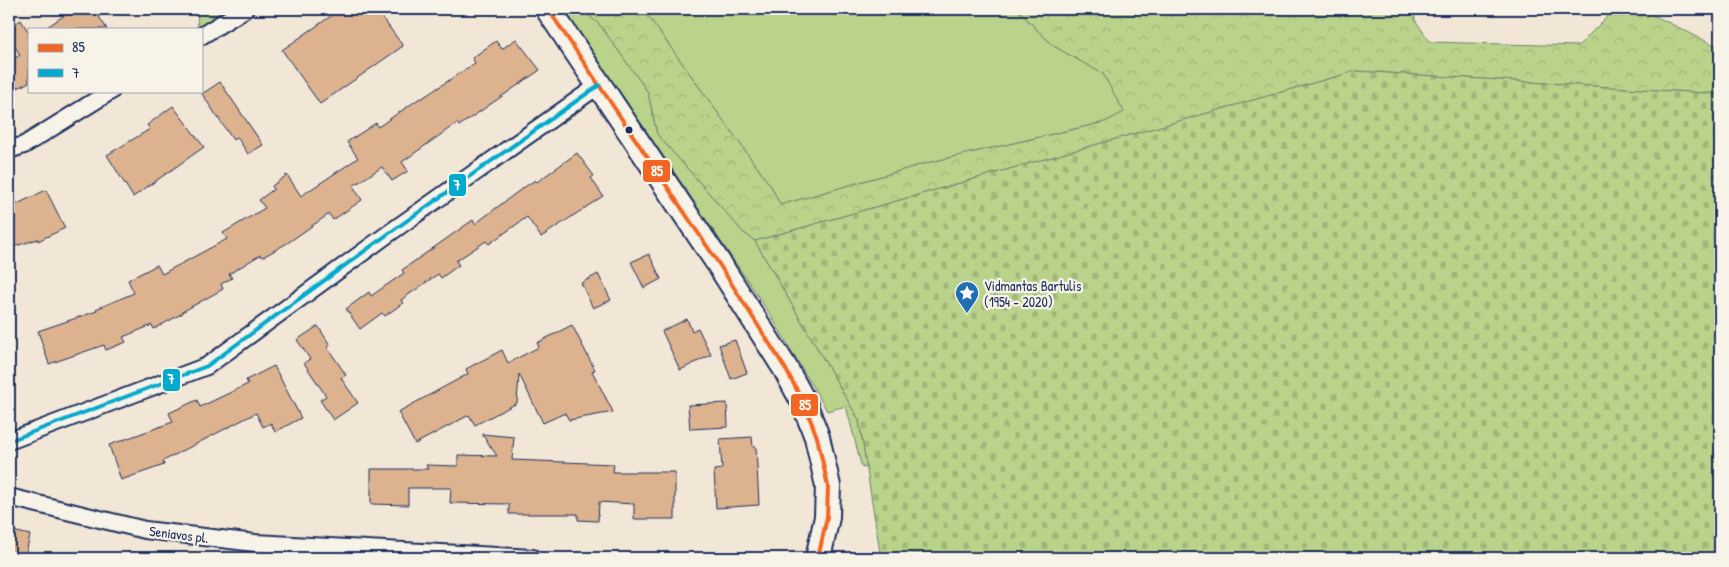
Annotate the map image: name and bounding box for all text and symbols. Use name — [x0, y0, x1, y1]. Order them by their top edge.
legend — [28, 28, 202, 92]
text: 85 — [72, 36, 85, 57]
text: 7 — [72, 62, 79, 83]
unlabelled marker — [624, 125, 634, 135]
line badge: 85 — [642, 159, 671, 183]
text: 85 — [651, 161, 663, 180]
line badge: 7 — [448, 173, 467, 197]
text: 7 — [453, 175, 461, 194]
place label: Vidmantas Bartulis (1954 - 2020) — [984, 276, 1081, 311]
place icon: Vidmantas Bartulis (1954 - 2020) — [954, 280, 980, 314]
line badge: 7 — [162, 368, 181, 392]
text: 7 — [167, 369, 175, 388]
line badge: 85 — [790, 393, 819, 417]
text: 85 — [799, 395, 811, 414]
street label: Seniavos pl. — [148, 521, 210, 548]

